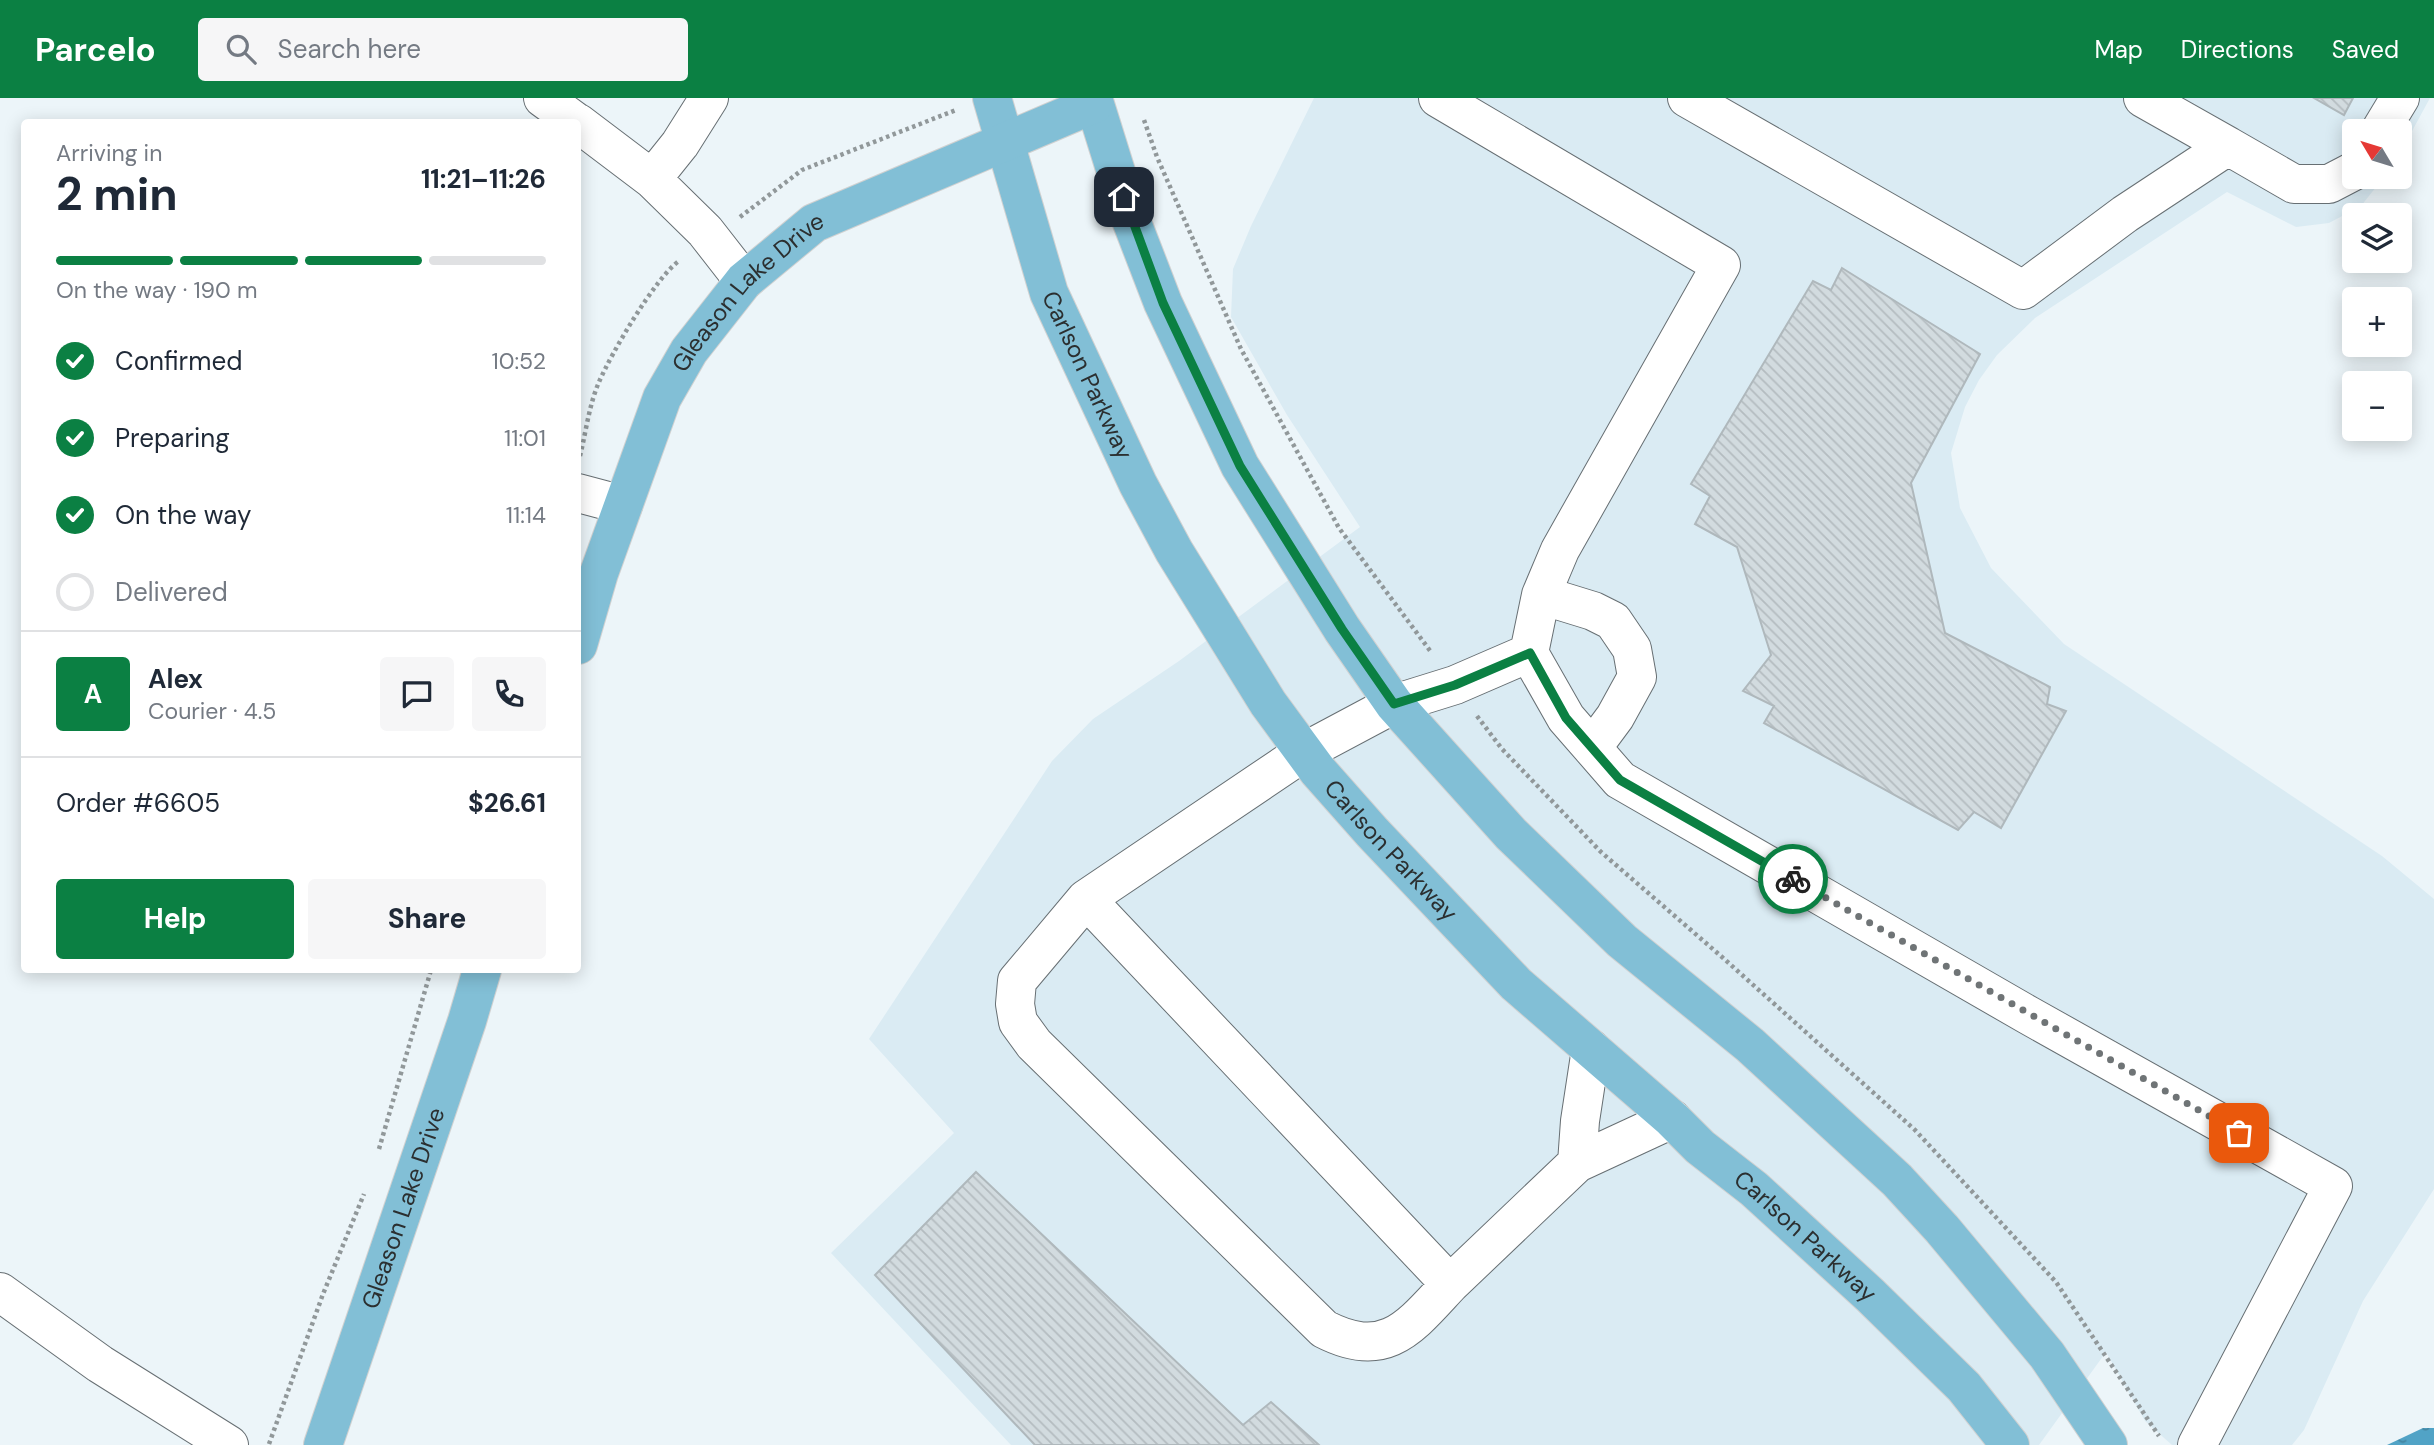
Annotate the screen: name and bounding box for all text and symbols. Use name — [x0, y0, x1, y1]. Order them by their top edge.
search box — [198, 18, 688, 81]
text: Parcelo — [35, 28, 156, 71]
icon: search — [222, 30, 260, 68]
text: Search here — [278, 32, 421, 66]
text: Map — [2095, 34, 2143, 65]
text: Directions — [2181, 34, 2294, 65]
text: Saved — [2332, 34, 2399, 65]
north arrow — [2342, 119, 2412, 189]
map controls — [2342, 119, 2412, 441]
text: Arriving in — [56, 138, 162, 168]
text: 11:21–11:26 — [421, 162, 546, 196]
text: 2 min — [56, 164, 178, 224]
pin — [1094, 167, 1154, 227]
icon: home — [1105, 178, 1143, 216]
button: layers — [2342, 203, 2412, 273]
street label: Gleason Lake Drive — [664, 205, 828, 377]
text: On the way · 190 m — [56, 275, 257, 305]
street label: Carlson Parkway — [1035, 286, 1140, 464]
button: + — [2342, 287, 2412, 357]
icon: check — [56, 342, 94, 380]
text: Confirmed — [115, 344, 242, 378]
text: 10:52 — [492, 346, 546, 376]
button: − — [2342, 371, 2412, 441]
icon: check — [56, 419, 94, 457]
text: Preparing — [115, 421, 230, 455]
text: 11:01 — [504, 423, 546, 453]
icon: check — [56, 496, 94, 534]
text: On the way — [115, 498, 251, 532]
text: 11:14 — [506, 500, 546, 530]
text: Delivered — [115, 575, 228, 609]
button: chat — [380, 657, 454, 731]
button: phone — [472, 657, 546, 731]
text: Alex — [148, 662, 203, 696]
text: A — [84, 677, 102, 711]
text: Courier · 4.5 — [148, 696, 276, 726]
street label: Carlson Parkway — [1318, 773, 1465, 928]
text: Order #6605 — [56, 786, 220, 820]
text: $26.61 — [468, 786, 546, 820]
courier — [1758, 844, 1828, 914]
icon: bike — [1774, 860, 1812, 898]
button: Help — [56, 879, 294, 959]
button: Share — [308, 879, 546, 959]
street label: Gleason Lake Drive — [354, 1103, 451, 1313]
pin — [2209, 1103, 2269, 1163]
icon: bag — [2220, 1114, 2258, 1152]
street label: Carlson Parkway — [1728, 1163, 1884, 1309]

